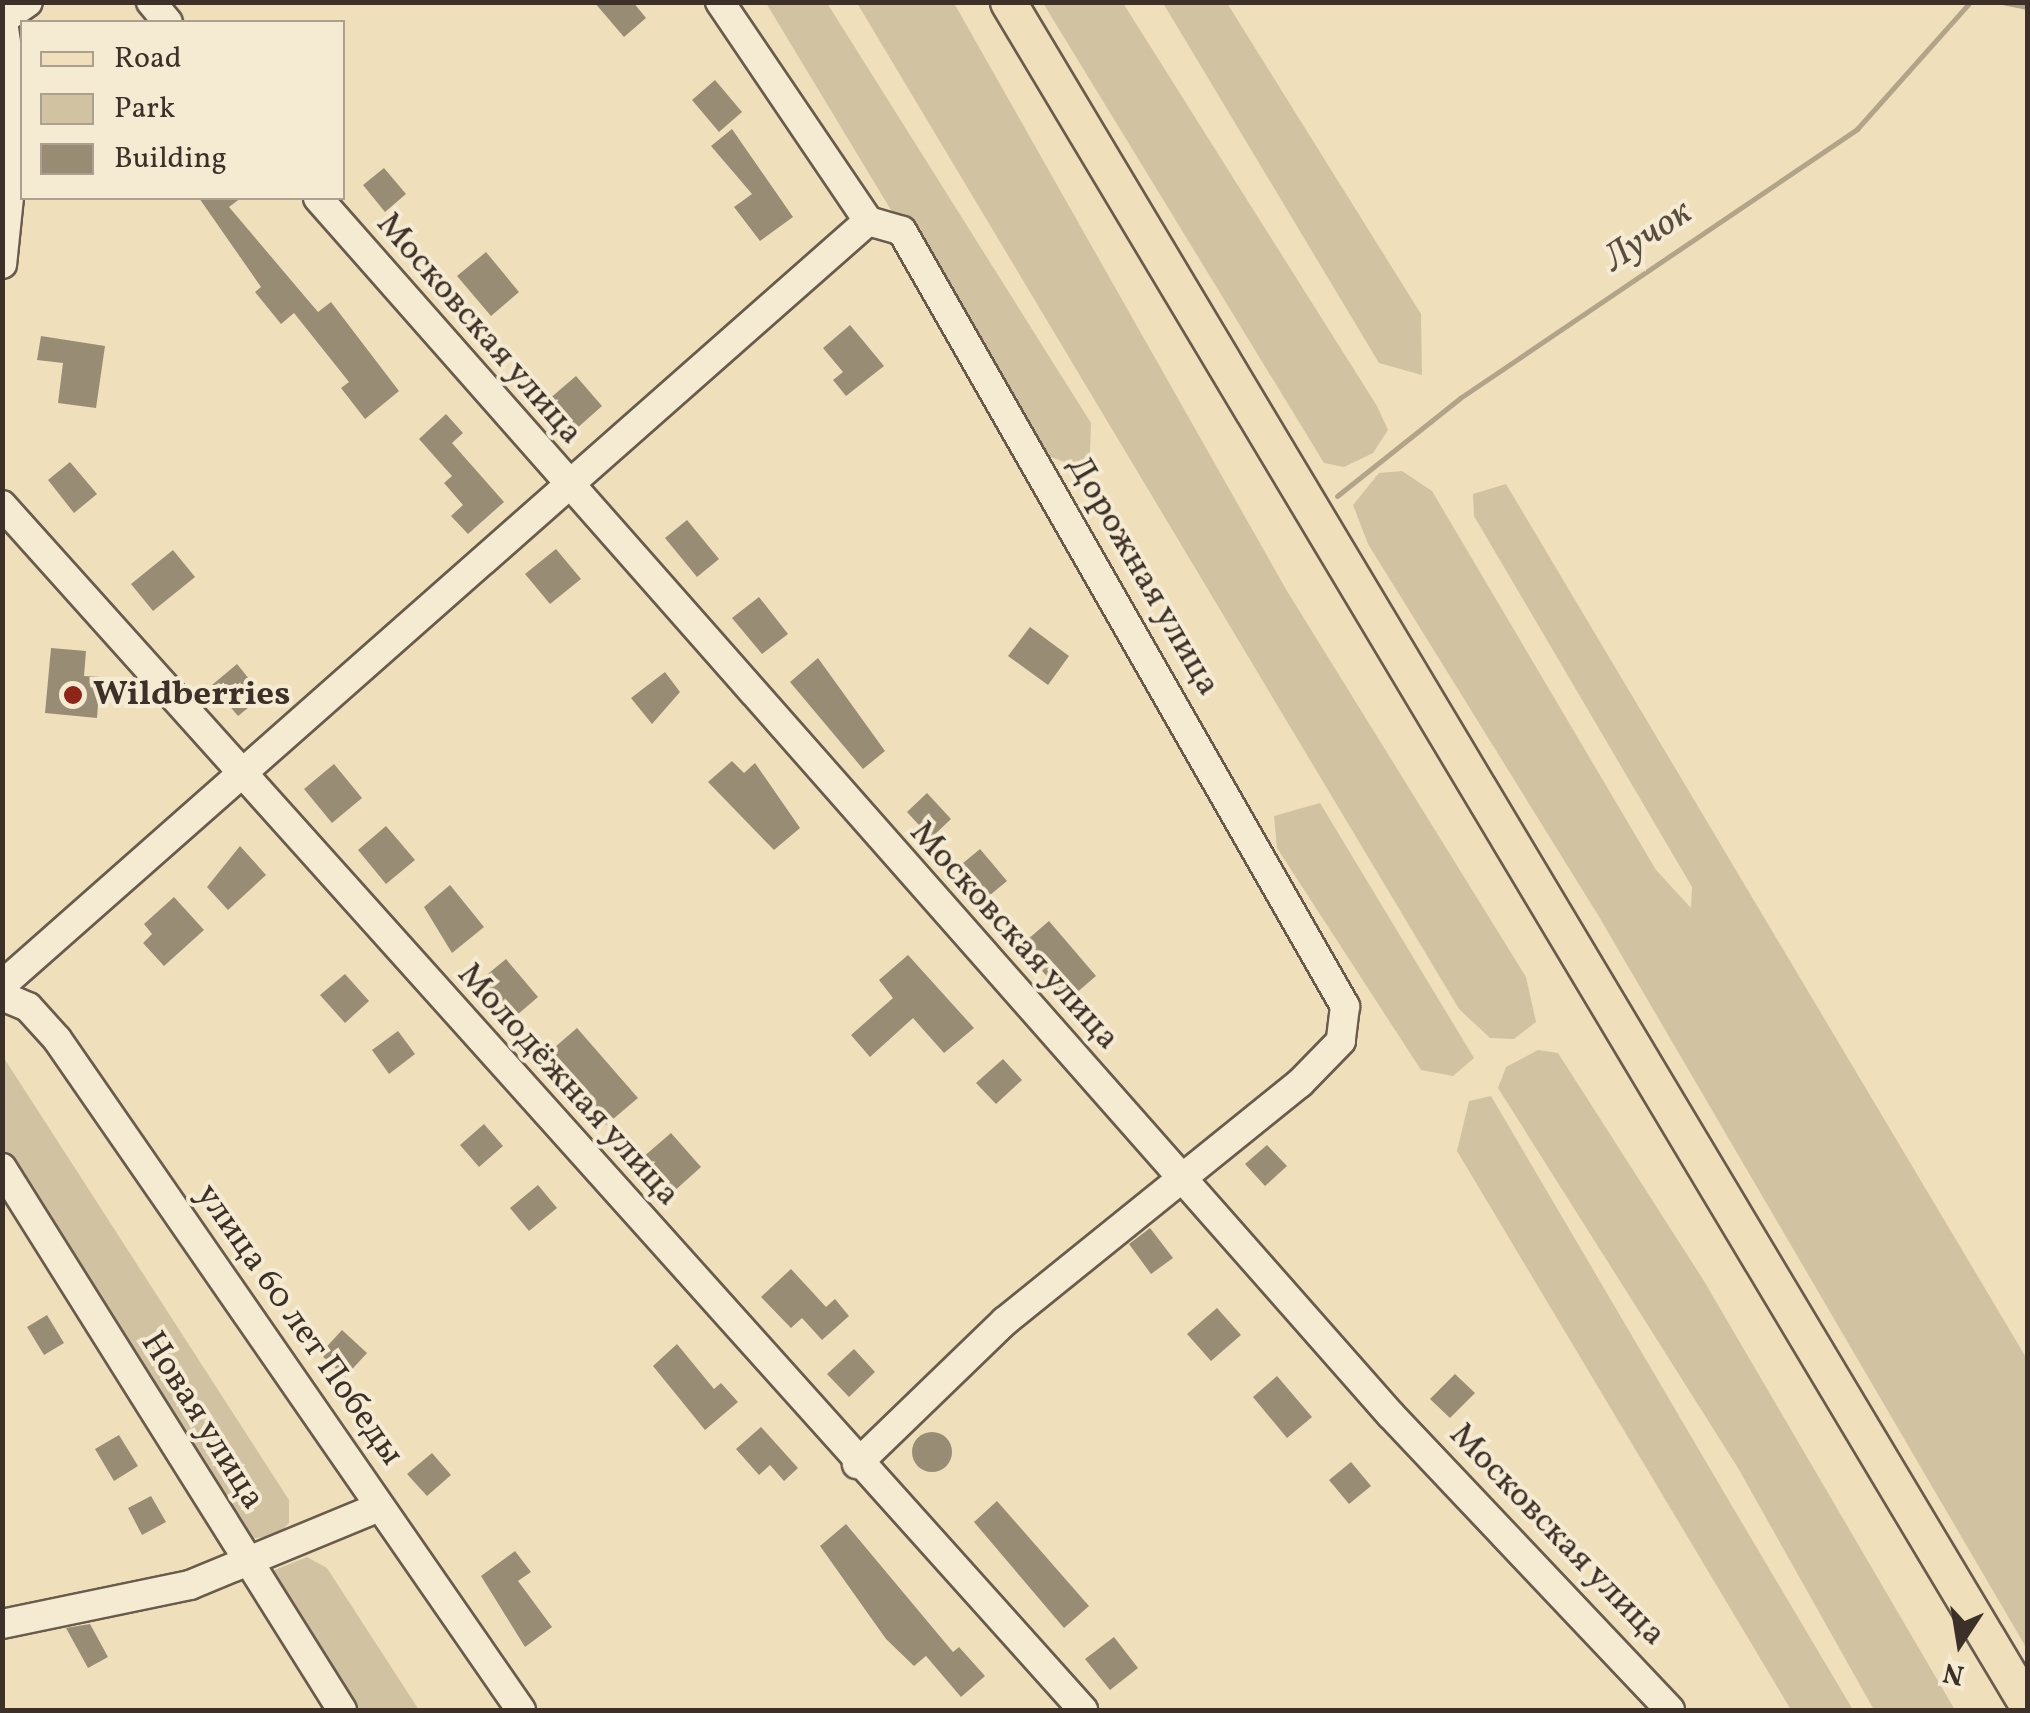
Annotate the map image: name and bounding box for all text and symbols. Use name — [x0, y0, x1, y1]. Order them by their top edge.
legend — [20, 20, 345, 200]
text: Road — [114, 38, 182, 80]
text: Park — [114, 88, 175, 130]
text: Building — [114, 138, 227, 180]
water label: Лучок — [1595, 191, 1701, 283]
street label: Московская улица — [366, 204, 592, 454]
street label: Дорожная улица — [1057, 448, 1229, 704]
place label: Wildberries — [93, 674, 290, 716]
marker: Wildberries — [62, 684, 84, 706]
street label: Московская улица — [900, 812, 1128, 1060]
street label: Молодёжная улица — [447, 954, 689, 1216]
street label: улица 60 лет Победы — [186, 1176, 412, 1474]
street label: Новая улица — [130, 1324, 274, 1518]
street label: Московская улица — [1439, 1414, 1675, 1656]
north arrow — [1910, 1593, 2010, 1693]
text: N — [1940, 1652, 1968, 1694]

